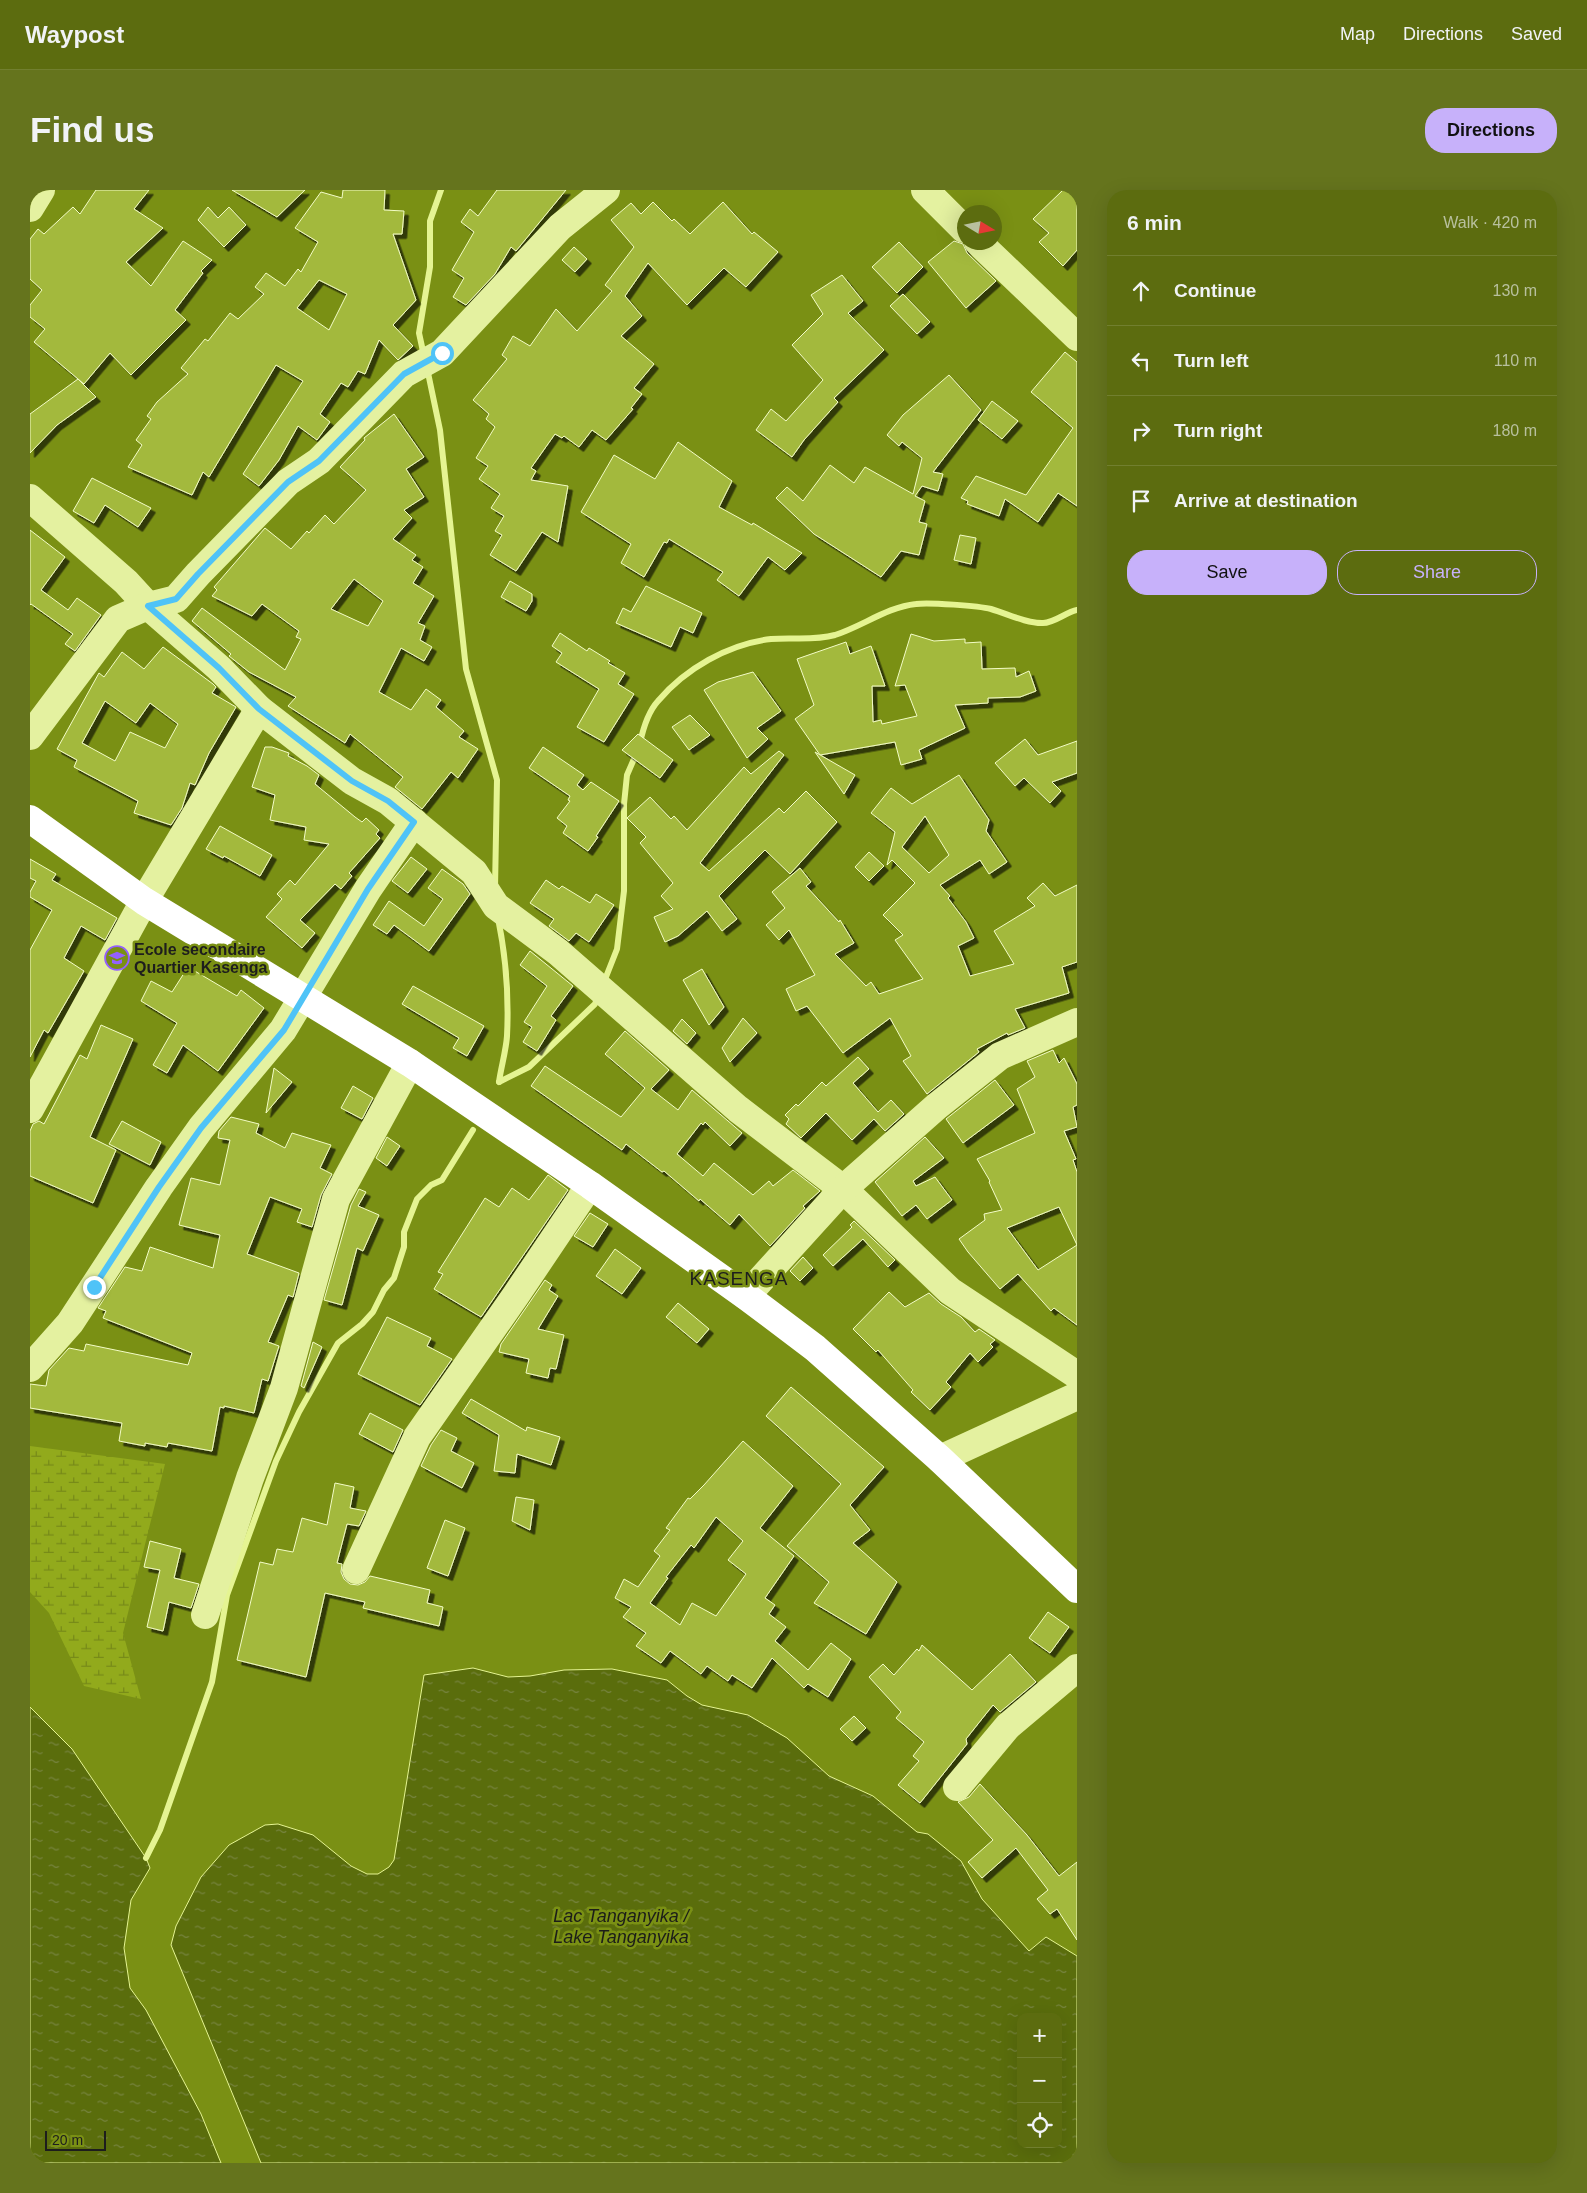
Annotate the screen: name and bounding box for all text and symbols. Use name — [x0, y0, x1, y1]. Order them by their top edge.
text: Waypost — [25, 21, 124, 48]
text: Map — [1340, 24, 1375, 44]
text: Directions — [1403, 24, 1483, 44]
text: Saved — [1511, 24, 1562, 44]
button: Directions — [1425, 108, 1557, 153]
text: Find us — [30, 110, 154, 149]
north arrow — [957, 205, 1002, 250]
text: 6 min — [1127, 211, 1182, 234]
text: Walk · 420 m — [1443, 214, 1537, 231]
icon: ahead — [1127, 277, 1155, 305]
text: Continue — [1174, 280, 1256, 301]
text: 130 m — [1493, 282, 1537, 299]
route start — [431, 342, 454, 365]
icon: left — [1127, 347, 1155, 375]
text: Turn left — [1174, 350, 1249, 371]
text: 110 m — [1494, 352, 1537, 369]
icon: right — [1127, 417, 1155, 445]
text: Turn right — [1174, 420, 1262, 441]
text: 180 m — [1493, 422, 1537, 439]
icon: arrive — [1127, 487, 1155, 515]
text: Arrive at destination — [1174, 490, 1358, 511]
button: Save — [1127, 550, 1327, 595]
button: Share — [1337, 550, 1537, 595]
place label: Ecole secondaire Quartier Kasenga — [134, 941, 267, 976]
school or university icon: Ecole secondaire Quartier Kasenga — [104, 945, 130, 971]
district label: KASENGA — [690, 1268, 788, 1289]
route end — [83, 1276, 106, 1299]
water label: Lac Tanganyika / Lake Tanganyika — [553, 1906, 691, 1947]
map controls — [1017, 2013, 1062, 2148]
button: + — [1017, 2013, 1062, 2058]
button: − — [1017, 2058, 1062, 2103]
button: locate — [1017, 2103, 1062, 2148]
scale bar — [45, 2128, 106, 2151]
text: 20 m — [52, 2132, 83, 2148]

